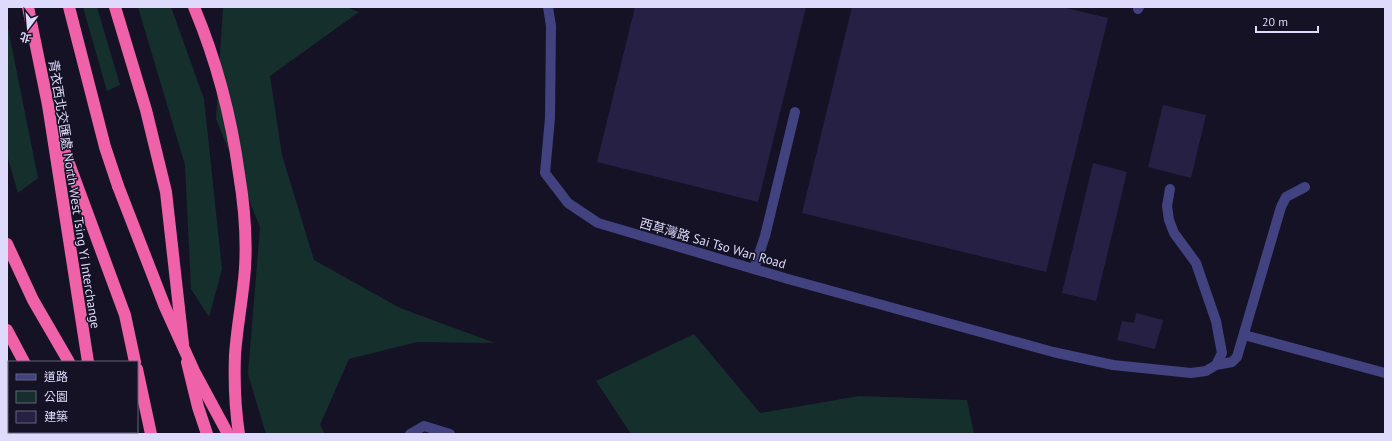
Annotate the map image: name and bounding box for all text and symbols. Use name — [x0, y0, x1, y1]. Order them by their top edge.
north arrow — [8, 8, 48, 48]
scale bar — [1256, 8, 1318, 34]
text: 20 m — [1262, 14, 1288, 29]
text: 北 — [18, 29, 32, 46]
street label: 青衣西北交匯處 North West Tsing Yi Interchange — [45, 58, 104, 330]
street label: 西草灣路 Sai Tso Wan Road — [638, 214, 788, 273]
legend — [8, 361, 138, 433]
text: 道路 — [44, 369, 68, 384]
text: 公園 — [44, 389, 68, 404]
text: 建築 — [44, 409, 68, 424]

